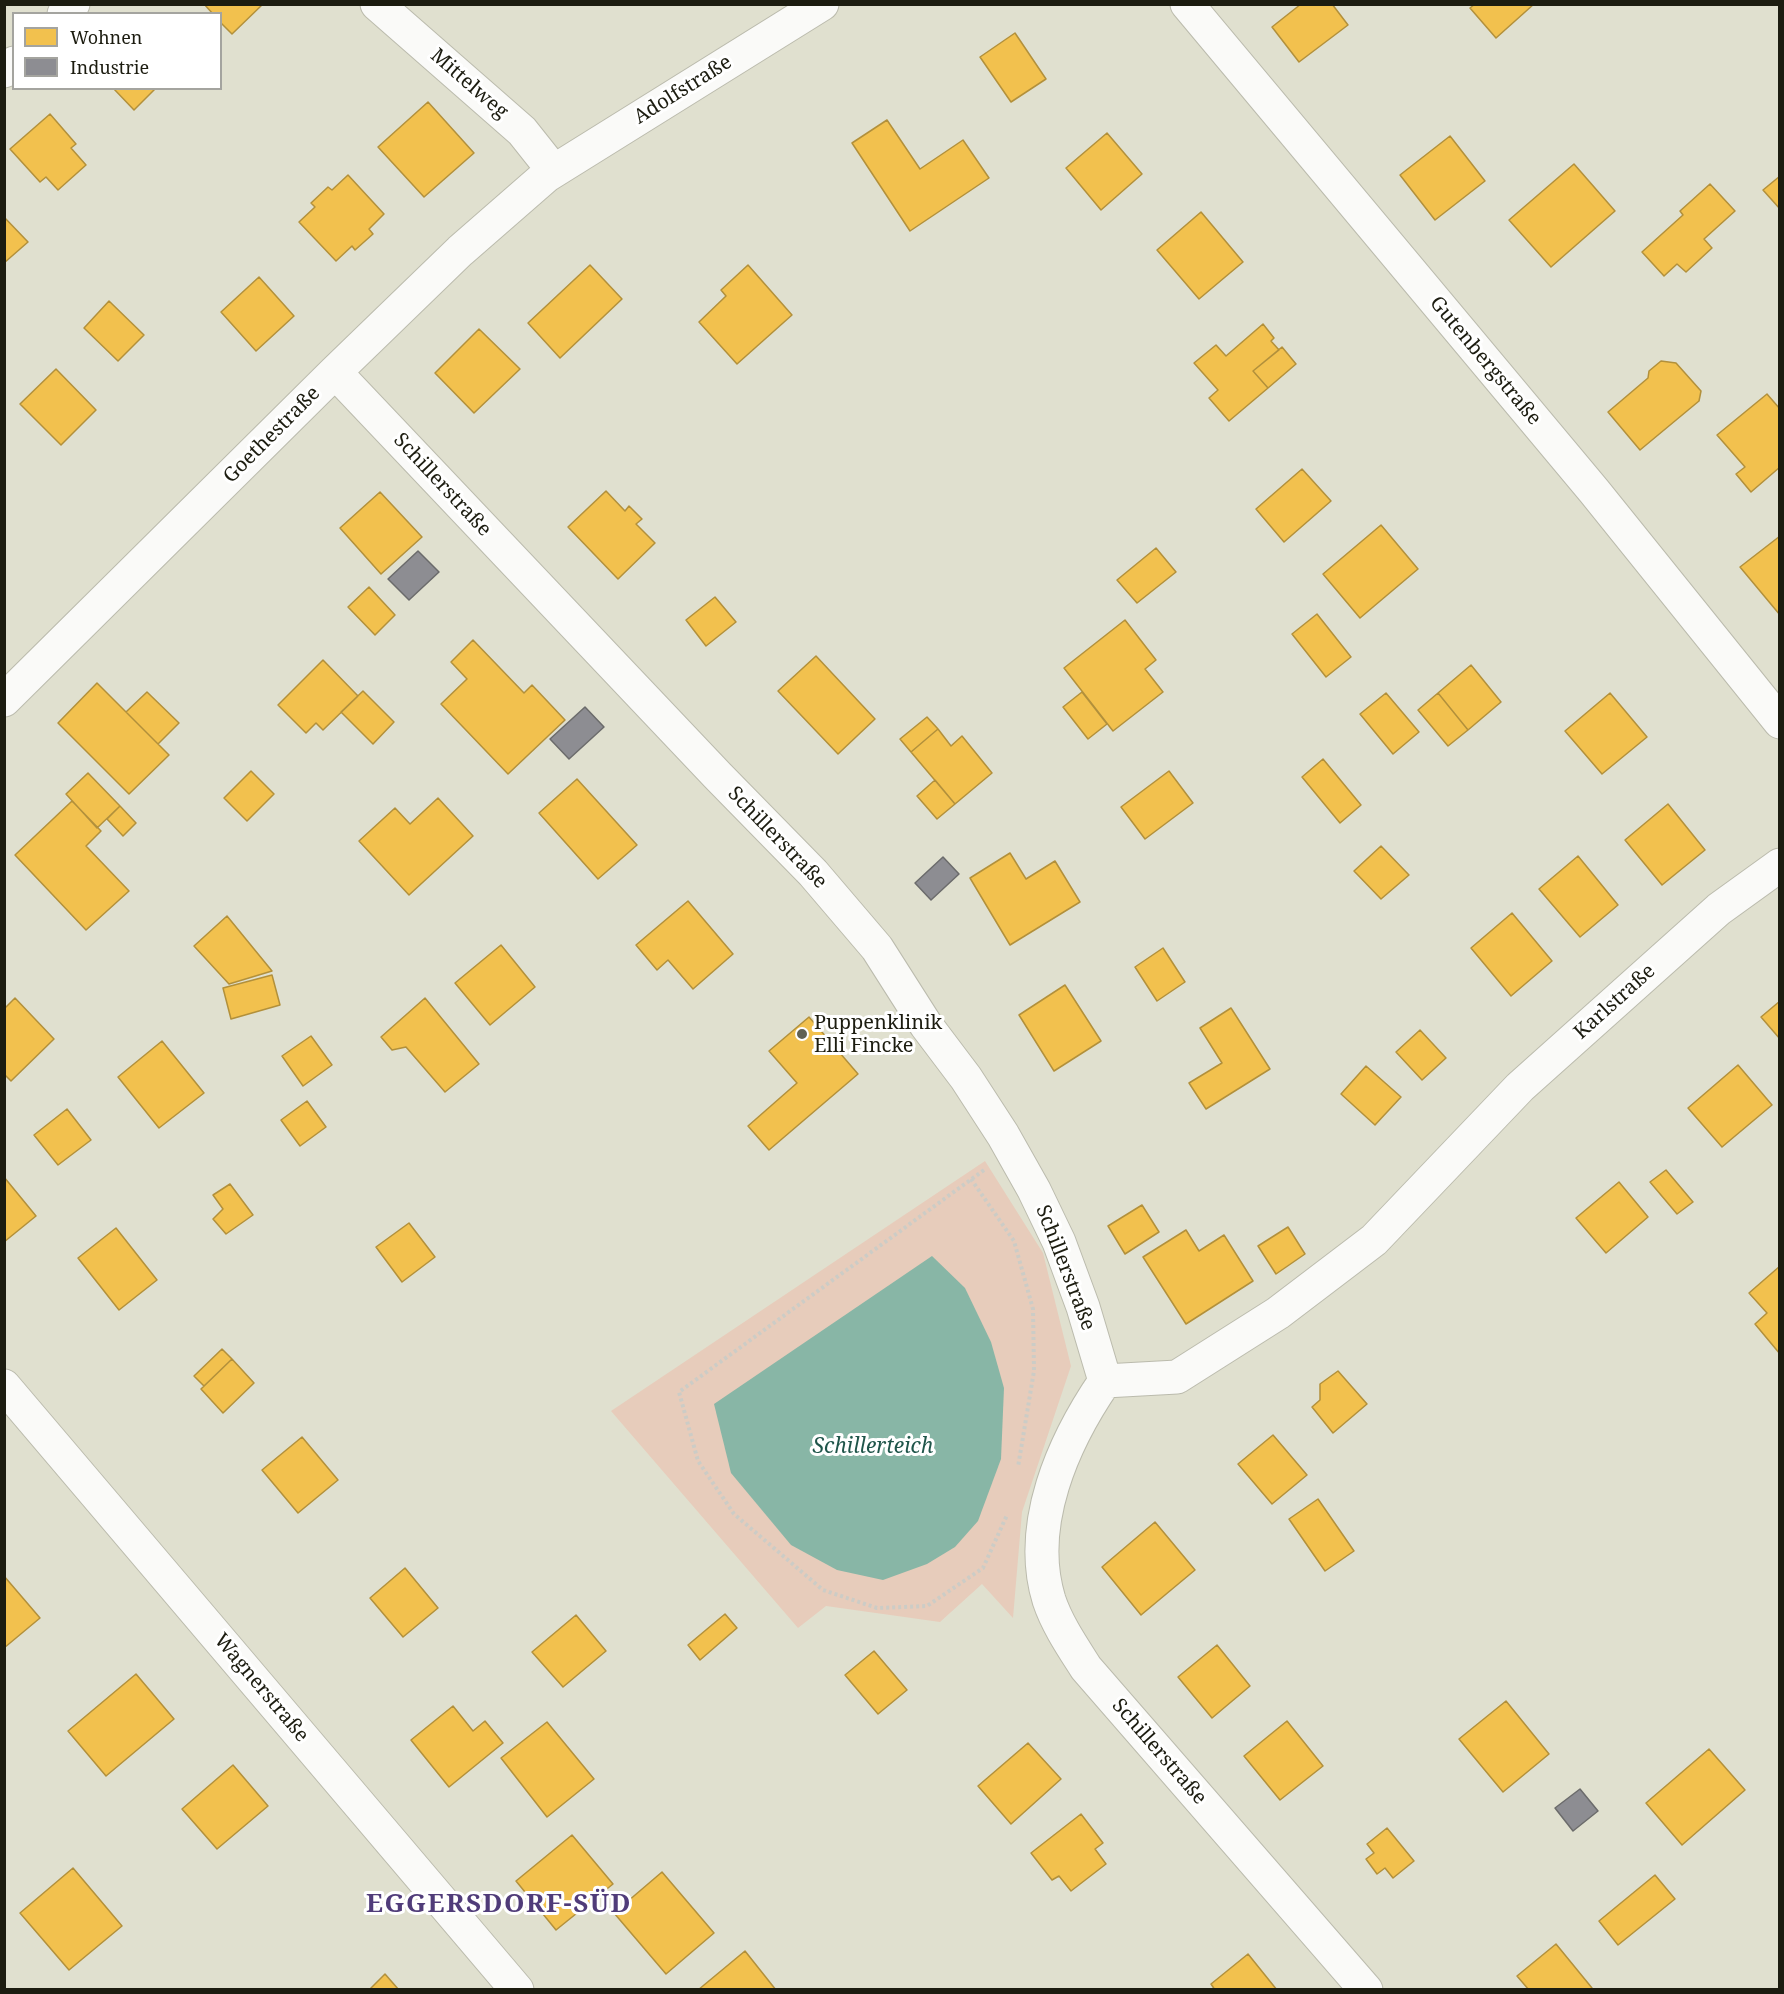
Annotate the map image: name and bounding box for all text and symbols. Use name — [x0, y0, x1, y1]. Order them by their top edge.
legend — [12, 12, 222, 90]
text: Wohnen — [70, 25, 142, 49]
street label: Mittelweg — [425, 44, 513, 124]
street label: Adolfstraße — [630, 50, 736, 130]
text: Industrie — [70, 55, 149, 79]
street label: Gutenbergstraße — [1424, 292, 1546, 430]
street label: Goethestraße — [219, 382, 325, 488]
street label: Schillerstraße — [388, 428, 496, 542]
street label: Schillerstraße — [722, 782, 832, 894]
street label: Karlstraße — [1569, 959, 1661, 1045]
place label: Puppenklinik Elli Fincke — [814, 1011, 942, 1058]
marker: Puppenklinik Elli Fincke — [795, 1027, 809, 1041]
street label: Schillerstraße — [1030, 1202, 1100, 1334]
water label: Schillerteich — [813, 1434, 933, 1460]
street label: Wagnerstraße — [209, 1629, 313, 1747]
street label: Schillerstraße — [1107, 1694, 1211, 1810]
district label: EGGERSDORF-SÜD — [366, 1889, 632, 1921]

